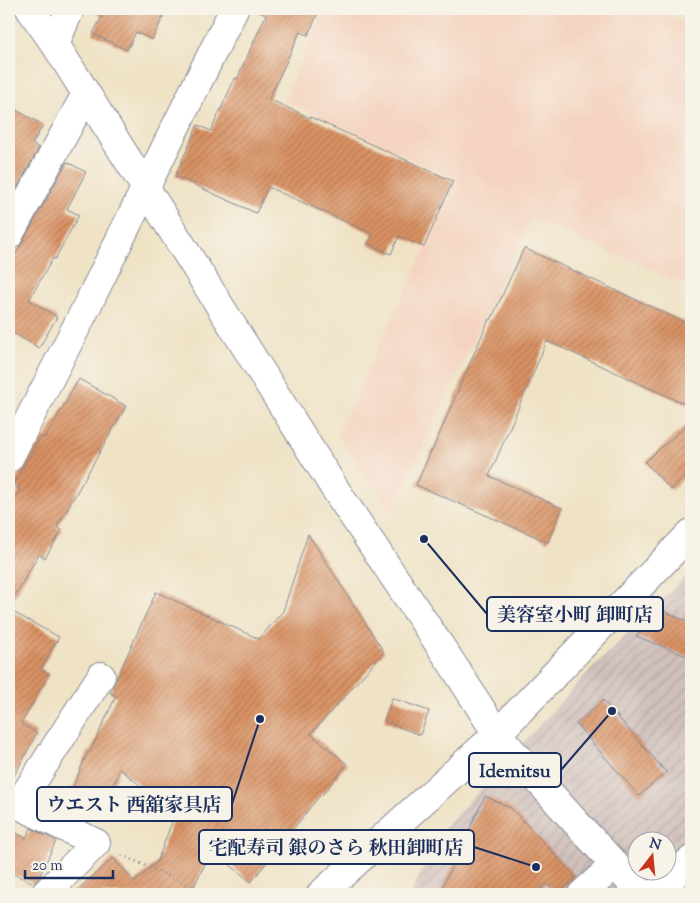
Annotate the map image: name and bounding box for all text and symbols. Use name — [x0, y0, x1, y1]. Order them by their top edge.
callout: 美容室小町 卸町店 — [487, 597, 663, 631]
text: 美容室小町 卸町店 — [497, 603, 653, 630]
callout: Idemitsu — [469, 753, 561, 787]
text: Idemitsu — [479, 759, 551, 786]
callout: ウエスト 西舘家具店 — [37, 787, 232, 821]
text: ウエスト 西舘家具店 — [46, 793, 222, 820]
callout: 宅配寿司 銀のさら 秋田卸町店 — [199, 830, 474, 864]
north arrow — [628, 830, 678, 880]
text: N — [647, 834, 663, 857]
text: 宅配寿司 銀のさら 秋田卸町店 — [208, 836, 464, 863]
scale bar — [25, 848, 112, 880]
text: 20 m — [32, 856, 63, 877]

